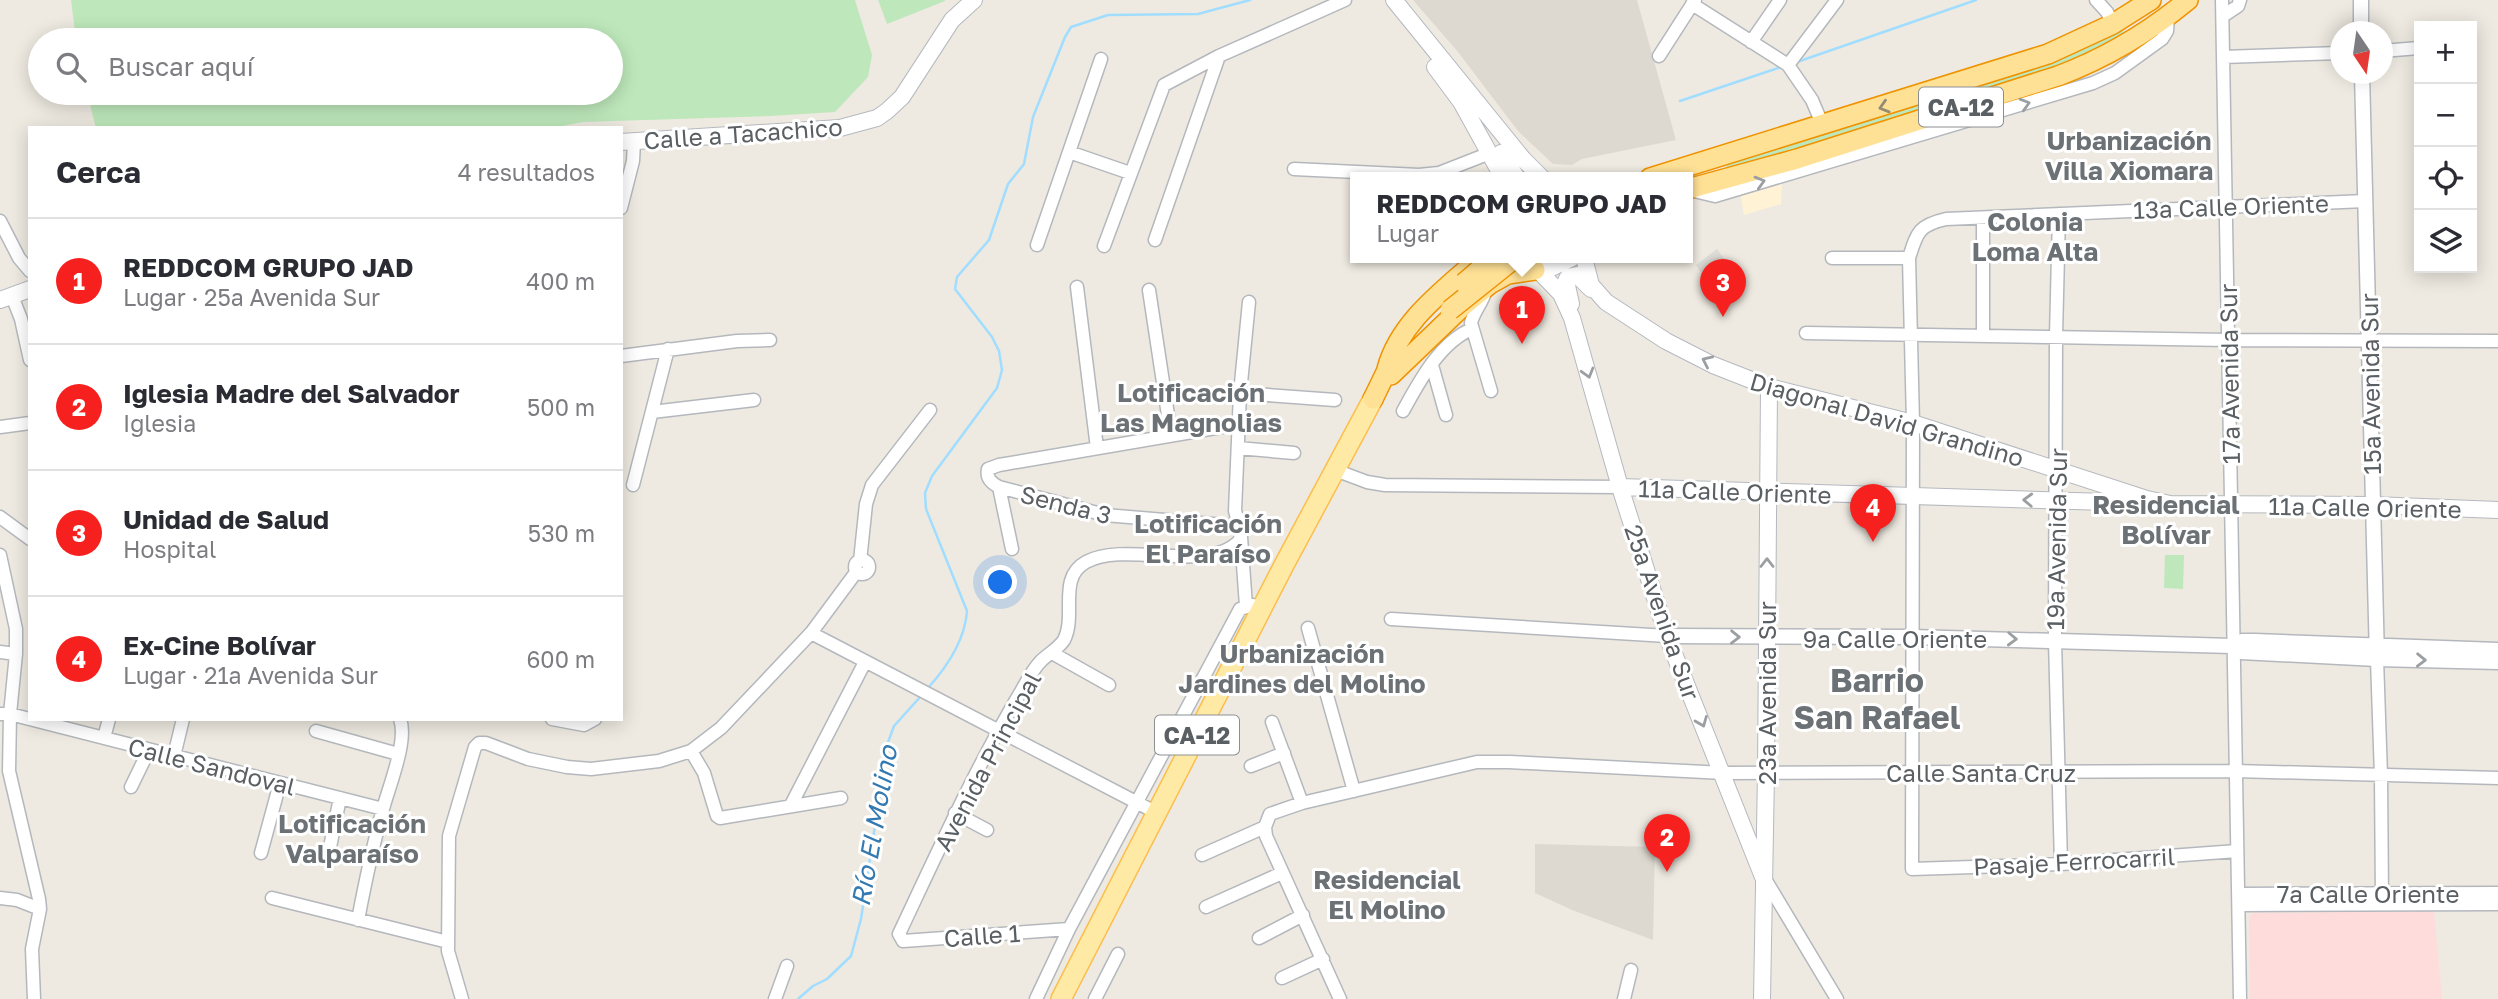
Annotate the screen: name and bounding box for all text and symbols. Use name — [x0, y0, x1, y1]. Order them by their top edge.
north arrow — [2330, 21, 2393, 84]
map controls — [2414, 21, 2477, 273]
button: + — [2414, 21, 2477, 84]
search box — [28, 28, 623, 105]
icon: search — [52, 48, 90, 86]
text: Buscar aquí — [108, 51, 254, 82]
button: − — [2414, 84, 2477, 147]
road number: CA-12 — [1919, 88, 2003, 127]
one-way arrow — [2019, 97, 2031, 112]
one-way arrow — [1879, 98, 1891, 113]
street label: Calle a Tacachico — [643, 112, 843, 154]
district label: Urbanización Villa Xiomara — [2045, 125, 2213, 186]
button: locate — [2414, 147, 2477, 210]
text: Cerca — [56, 154, 141, 190]
text: 4 resultados — [458, 158, 595, 186]
popup — [1350, 172, 1693, 263]
one-way arrow — [1754, 176, 1766, 191]
text: REDDCOM GRUPO JAD — [1376, 188, 1667, 219]
street label: 13a Calle Oriente — [2133, 188, 2329, 224]
district label: Colonia Loma Alta — [1972, 206, 2098, 267]
button: layers — [2414, 210, 2477, 273]
text: Lugar — [1376, 219, 1439, 247]
text: REDDCOM GRUPO JAD — [123, 252, 414, 283]
pin: 3 — [1700, 259, 1746, 317]
text: 1 — [73, 267, 85, 295]
text: 400 m — [526, 267, 595, 295]
text: Lugar · 25a Avenida Sur — [123, 283, 380, 311]
street label: 17a Avenida Sur — [2213, 284, 2245, 464]
pin: 1 — [1499, 286, 1545, 344]
street label: 15a Avenida Sur — [2354, 293, 2386, 475]
one-way arrow — [1702, 356, 1714, 370]
street label: Diagonal David Grandino — [1747, 366, 2027, 472]
one-way arrow — [1579, 367, 1594, 379]
district label: Lotificación Las Magnolias — [1100, 377, 1282, 438]
text: Iglesia Madre del Salvador — [123, 378, 460, 409]
text: 2 — [72, 393, 86, 421]
text: 500 m — [527, 393, 595, 421]
text: Iglesia — [123, 409, 196, 437]
street label: 19a Avenida Sur — [2040, 448, 2072, 630]
street label: 11a Calle Oriente — [1638, 473, 1832, 509]
street label: Senda 3 — [1018, 479, 1114, 529]
pin: 4 — [1850, 484, 1896, 542]
district label: Residencial Bolívar — [2092, 489, 2240, 550]
street label: 11a Calle Oriente — [2268, 491, 2462, 523]
one-way arrow — [2022, 493, 2033, 508]
text: Unidad de Salud — [123, 504, 329, 535]
district label: Lotificación El Paraíso — [1134, 508, 1282, 569]
text: 3 — [72, 519, 86, 547]
text: 530 m — [528, 519, 595, 547]
street label: 25a Avenida Sur — [1619, 520, 1707, 704]
text: Hospital — [123, 535, 216, 563]
one-way arrow — [1759, 558, 1775, 568]
your location — [983, 565, 1017, 599]
street label: 23a Avenida Sur — [1752, 601, 1781, 785]
street label: 9a Calle Oriente — [1803, 624, 1987, 653]
text: Ex-Cine Bolívar — [123, 630, 316, 661]
one-way arrow — [1730, 630, 1741, 645]
one-way arrow — [2007, 632, 2018, 647]
district label: Urbanización Jardines del Molino — [1178, 638, 1426, 699]
text: 4 — [72, 645, 86, 673]
text: 600 m — [526, 645, 595, 673]
one-way arrow — [2416, 652, 2426, 668]
text: Lugar · 21a Avenida Sur — [123, 661, 378, 689]
district label: Barrio San Rafael — [1794, 661, 1961, 736]
street label: Avenida Principal — [928, 666, 1046, 856]
one-way arrow — [1694, 715, 1708, 727]
road number: CA-12 — [1155, 716, 1239, 754]
street label: Calle Sandoval — [125, 731, 299, 801]
water label: Río El Molino — [845, 742, 904, 909]
street label: Calle Santa Cruz — [1886, 758, 2076, 787]
district label: Lotificación Valparaíso — [278, 808, 426, 869]
pin: 2 — [1644, 814, 1690, 872]
street label: Pasaje Ferrocarril — [1972, 841, 2176, 881]
district label: Residencial El Molino — [1313, 864, 1461, 925]
street label: 7a Calle Oriente — [2277, 879, 2459, 908]
street label: Calle 1 — [943, 918, 1021, 952]

